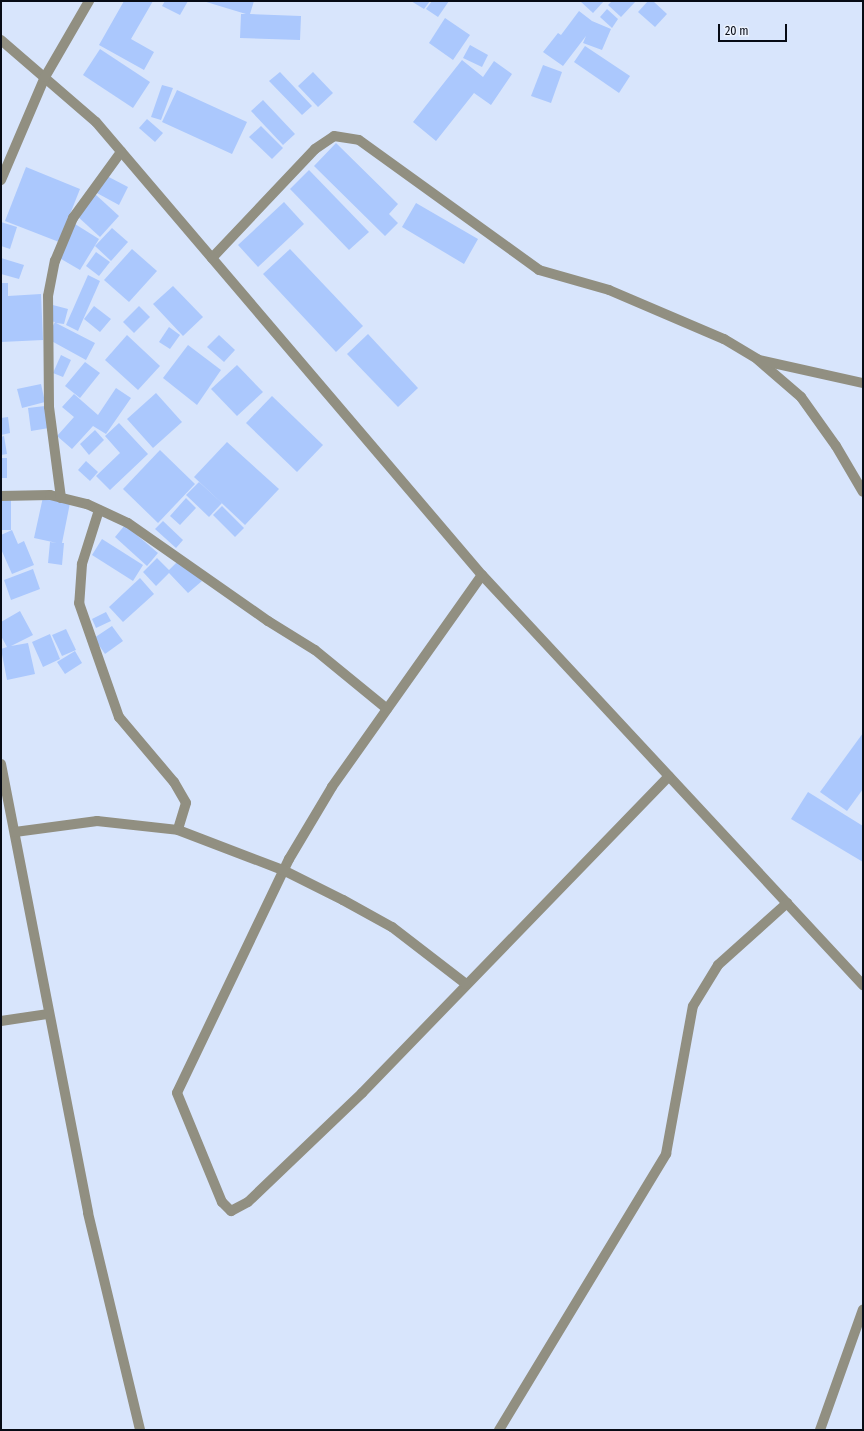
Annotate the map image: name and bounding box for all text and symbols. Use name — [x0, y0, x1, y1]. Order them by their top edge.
scale bar — [720, 16, 789, 42]
text: 20 m — [725, 24, 749, 38]

